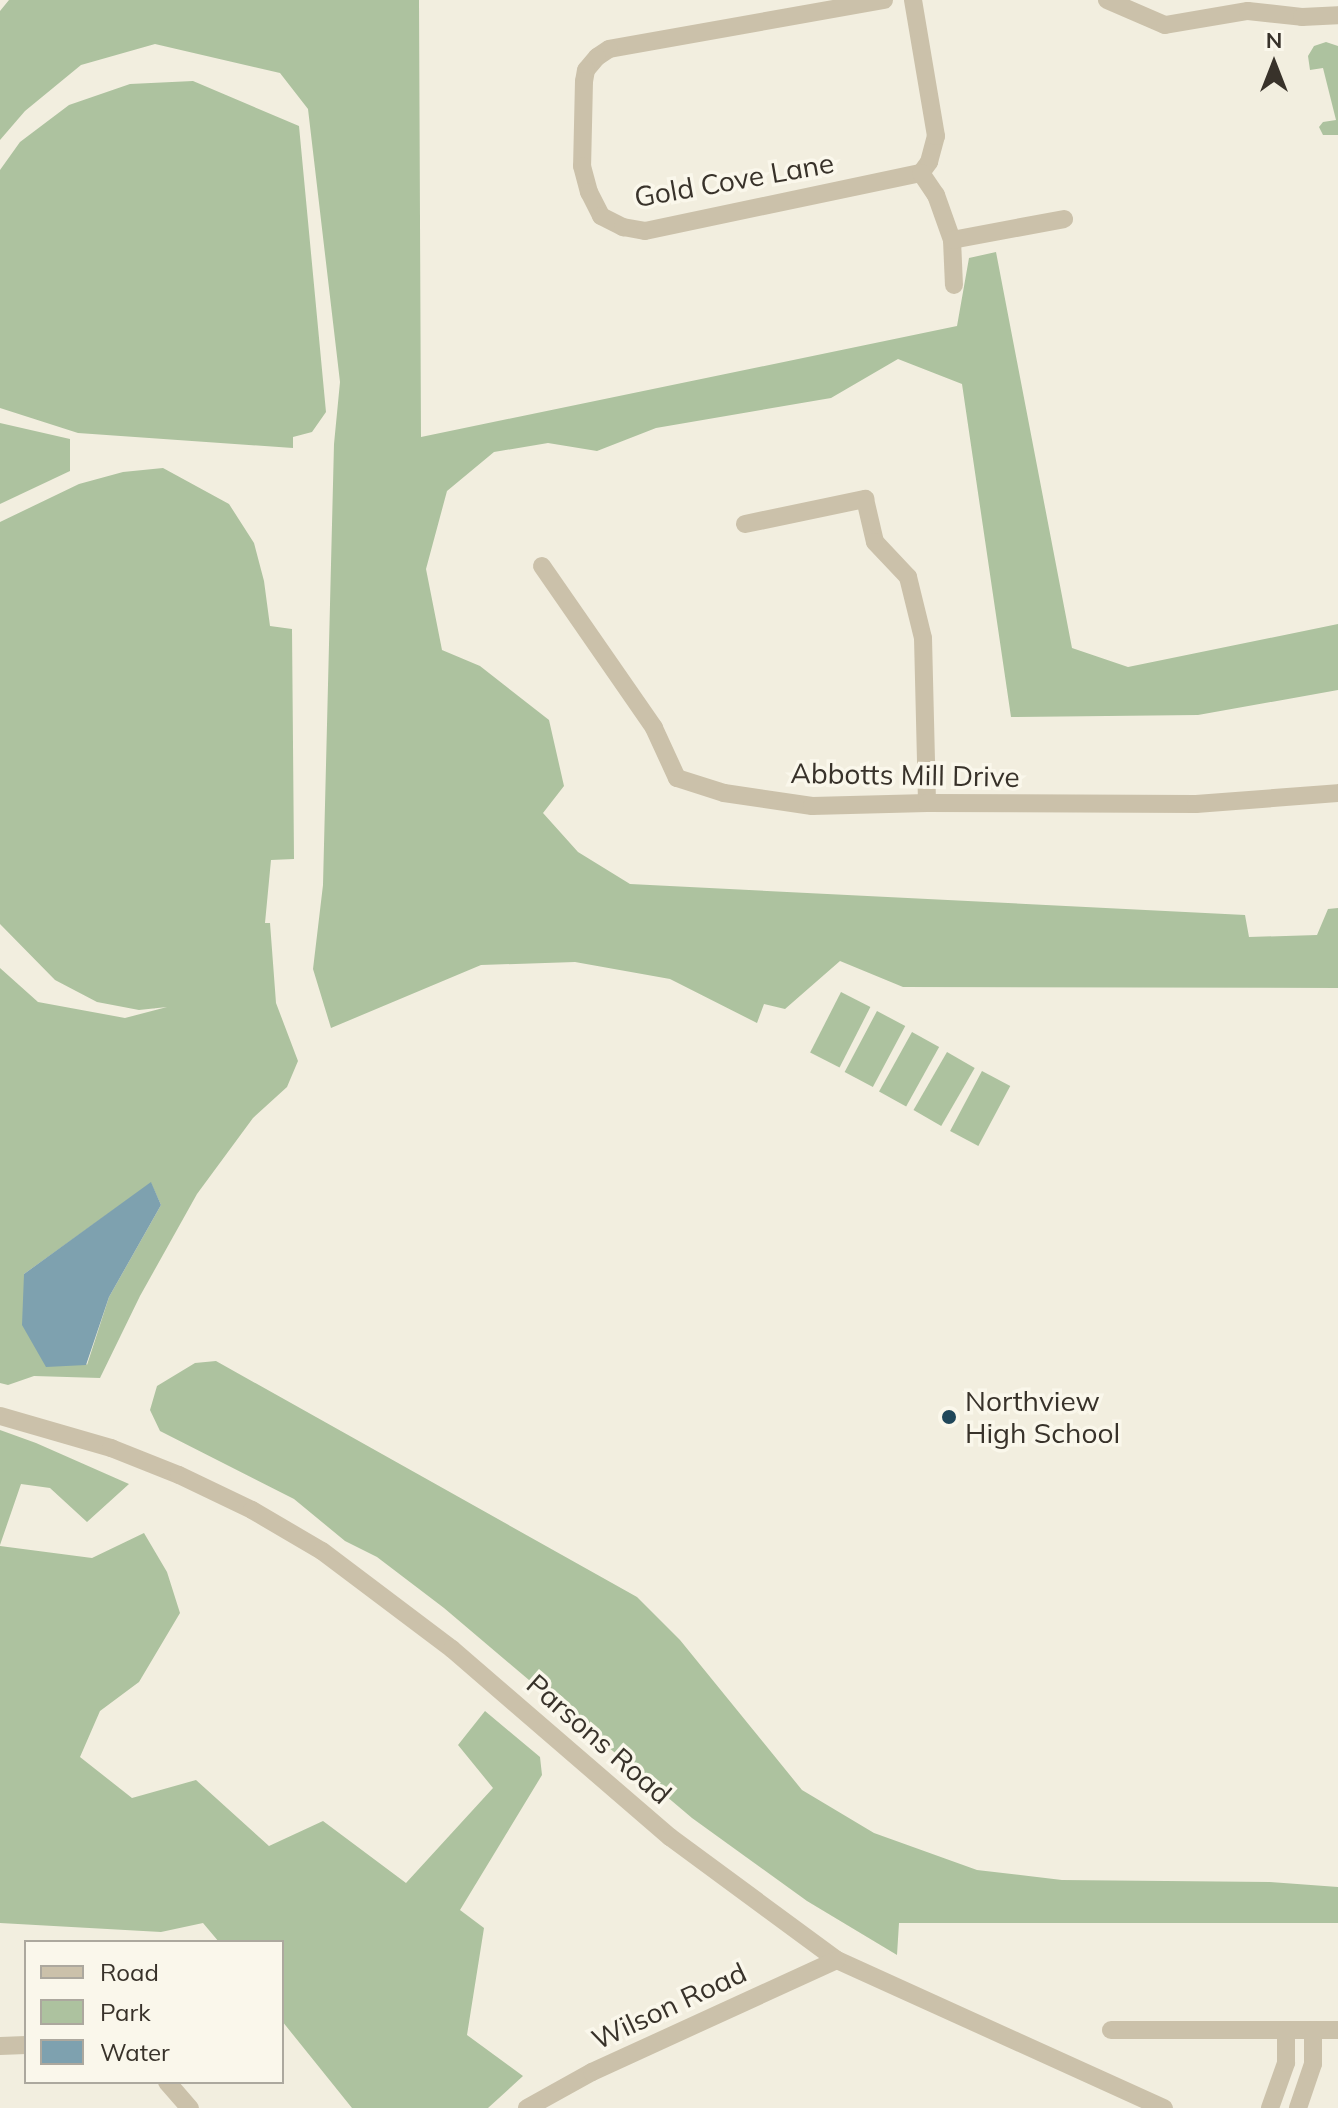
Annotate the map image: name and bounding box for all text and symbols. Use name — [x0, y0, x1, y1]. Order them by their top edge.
north arrow — [1234, 24, 1314, 104]
text: N — [1266, 26, 1282, 54]
street label: Gold Cove Lane — [632, 146, 836, 214]
street label: Abbotts Mill Drive — [790, 756, 1020, 794]
place label: Northview High School — [965, 1384, 1120, 1450]
marker: Northview High School — [940, 1408, 958, 1426]
street label: Parsons Road — [520, 1667, 678, 1811]
legend — [24, 1940, 284, 2084]
street label: Wilson Road — [586, 1956, 752, 2056]
text: Road — [100, 1957, 159, 1987]
text: Park — [100, 1997, 151, 2027]
text: Water — [100, 2037, 170, 2067]

